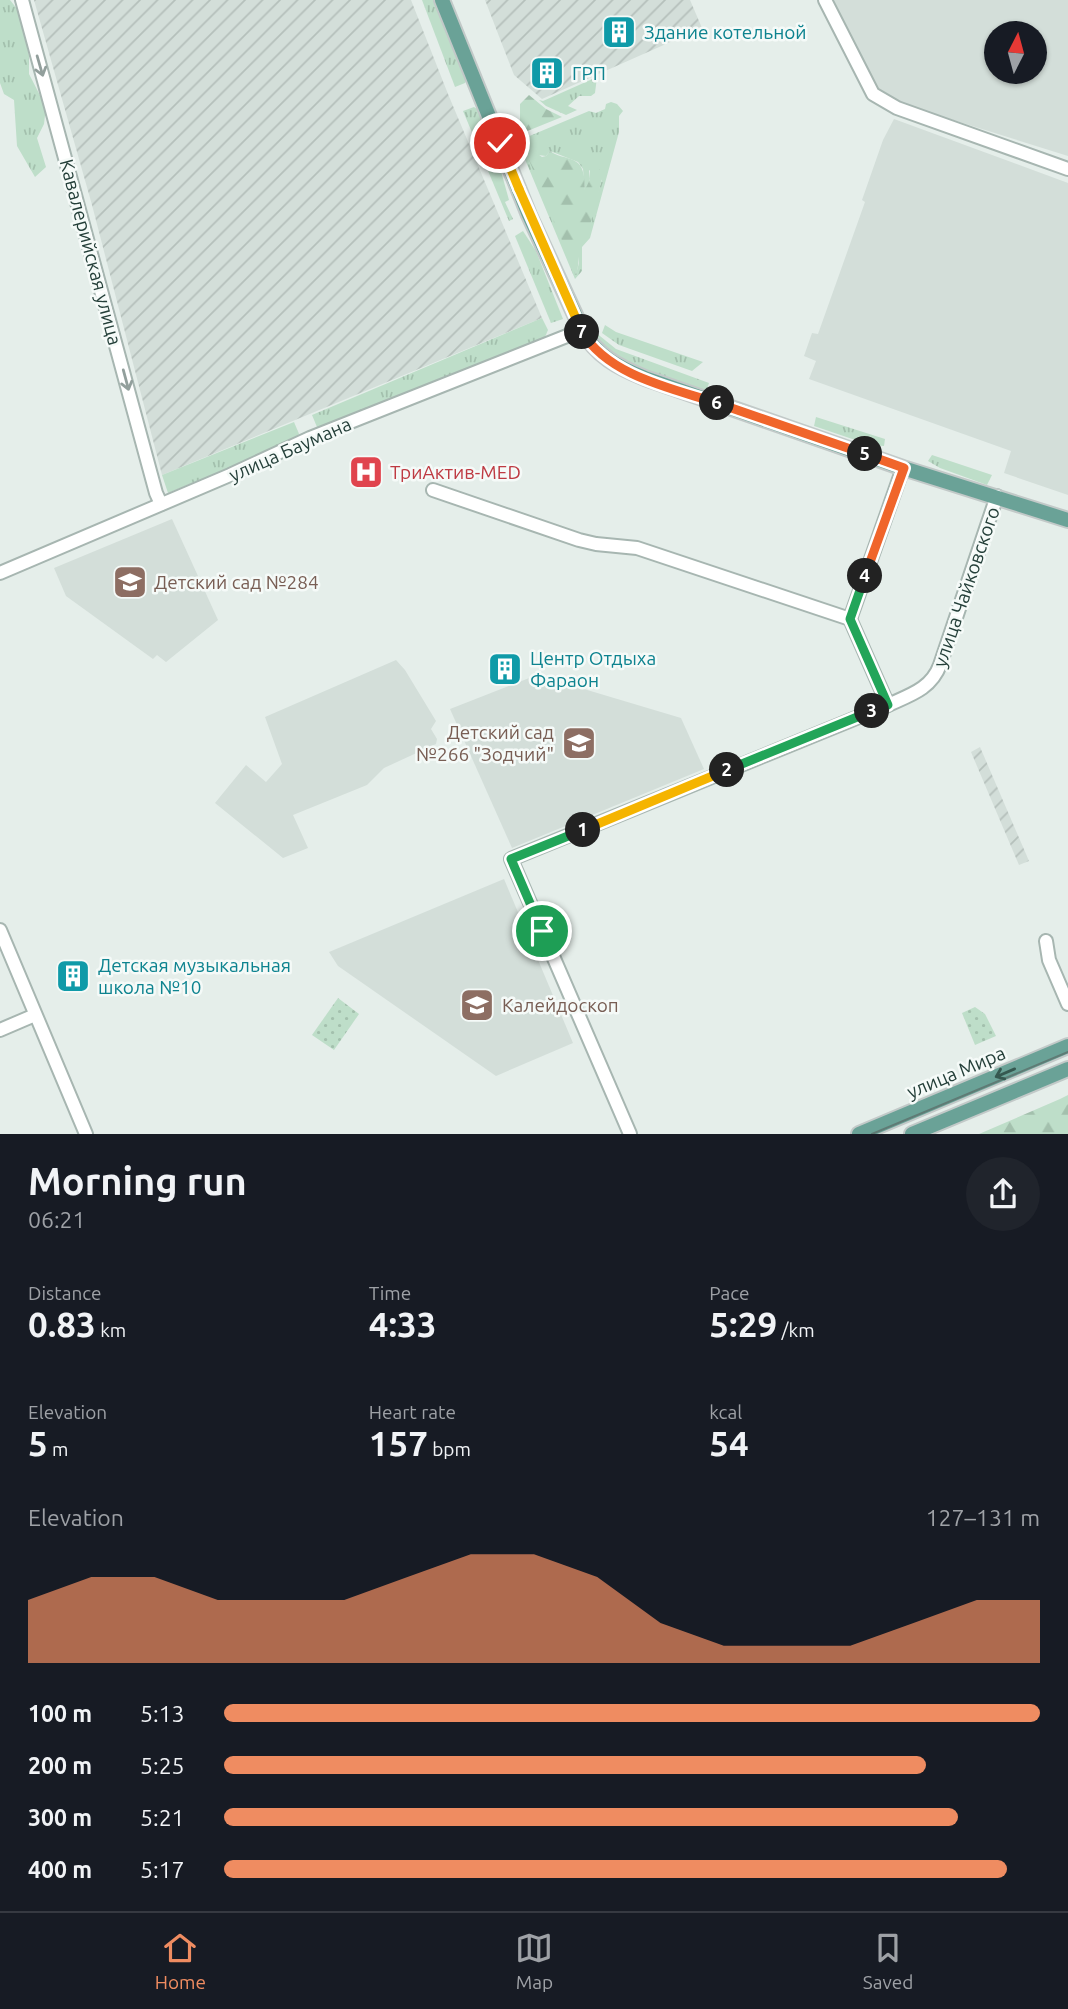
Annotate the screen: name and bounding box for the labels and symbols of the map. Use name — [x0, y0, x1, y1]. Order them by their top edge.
building icon: Здание котельной — [600, 13, 638, 51]
place label: Здание котельной — [644, 21, 807, 43]
north arrow — [984, 21, 1046, 84]
one-way arrow — [34, 54, 47, 77]
building icon: ГРП — [528, 54, 566, 92]
place label: ГРП — [572, 62, 606, 84]
pin — [470, 113, 530, 173]
street label: Кавалерийская улица — [56, 157, 126, 347]
pin: 7 — [564, 314, 600, 350]
one-way arrow — [120, 368, 133, 391]
pin: 6 — [700, 386, 734, 420]
street label: улица Баумана — [225, 412, 355, 486]
pin: 5 — [848, 436, 882, 472]
hospital icon: ТриАктив-MED — [347, 453, 385, 491]
place label: ТриАктив-MED — [390, 461, 521, 483]
street label: улица Чайковского — [928, 504, 1004, 670]
pin: 4 — [848, 558, 882, 594]
school or university icon: Детский сад №284 — [111, 563, 149, 601]
place label: Детский сад №284 — [154, 571, 319, 593]
place label: Центр Отдыха Фараон — [530, 647, 656, 691]
building icon: Центр Отдыха Фараон — [486, 650, 524, 688]
pin: 3 — [854, 694, 890, 728]
place label: Детский сад №266 "Зодчий" — [416, 721, 554, 765]
school or university icon: Детский сад №266 "Зодчий" — [560, 724, 598, 762]
pin: 2 — [710, 752, 744, 788]
pin: 1 — [566, 812, 600, 848]
pin — [512, 901, 572, 961]
place label: Детская музыкальная школа №10 — [98, 954, 291, 998]
building icon: Детская музыкальная школа №10 — [54, 957, 92, 995]
school or university icon: Калейдоскоп — [458, 986, 496, 1024]
place label: Калейдоскоп — [502, 994, 619, 1016]
street label: улица Мира — [903, 1041, 1009, 1103]
one-way arrow — [995, 1067, 1016, 1080]

